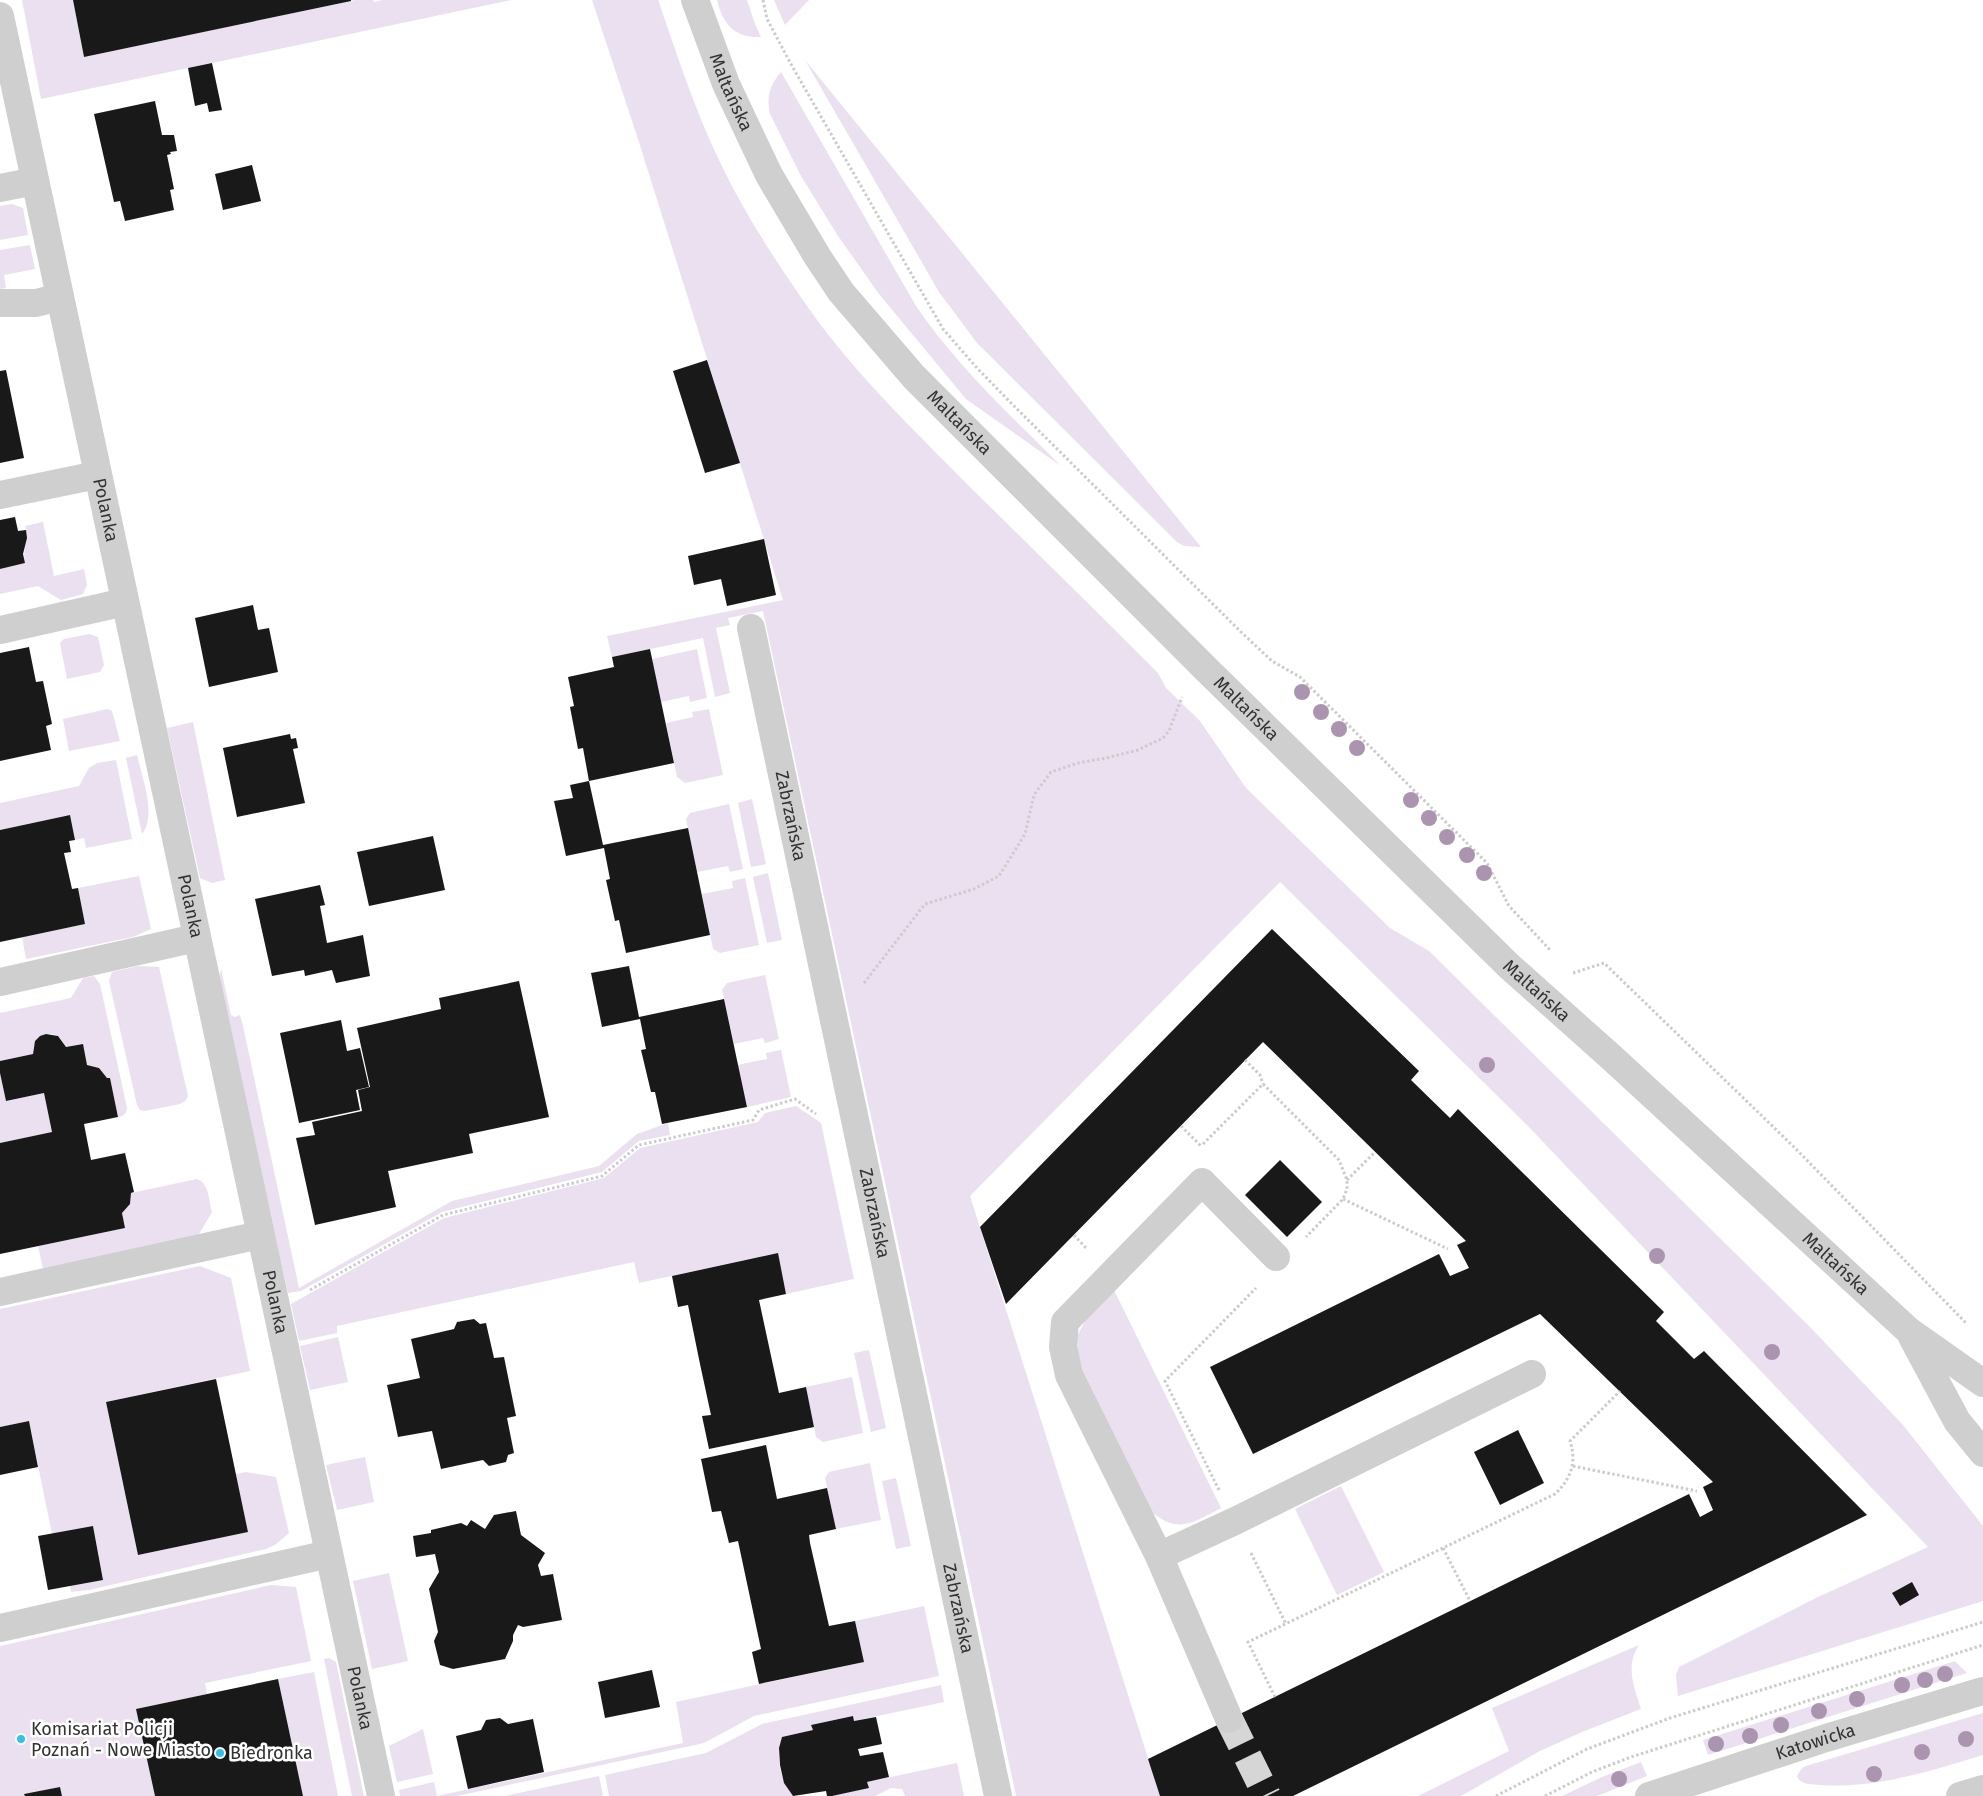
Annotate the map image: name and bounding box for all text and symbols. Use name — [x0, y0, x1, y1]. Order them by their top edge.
street label: Maltańska — [705, 50, 758, 135]
street label: Maltańska — [922, 385, 997, 460]
street label: Polanka — [88, 476, 123, 544]
street label: Maltańska — [1209, 672, 1284, 745]
street label: Zabrzańska — [770, 769, 811, 863]
street label: Polanka — [173, 872, 208, 940]
street label: Maltańska — [1498, 955, 1575, 1026]
street label: Zabrzańska — [854, 1166, 895, 1260]
street label: Maltańska — [1798, 1228, 1874, 1300]
street label: Polanka — [258, 1268, 293, 1336]
street label: Zabrzańska — [938, 1561, 979, 1655]
street label: Polanka — [342, 1664, 378, 1732]
place label: Komisariat Policji Poznań - Nowe Miasto — [31, 1718, 211, 1761]
street label: Katowicka — [1773, 1719, 1858, 1765]
marker: Komisariat Policji Poznań - Nowe Miasto — [15, 1733, 27, 1745]
place label: Biedronka — [230, 1742, 313, 1764]
marker: Biedronka — [214, 1747, 226, 1759]

